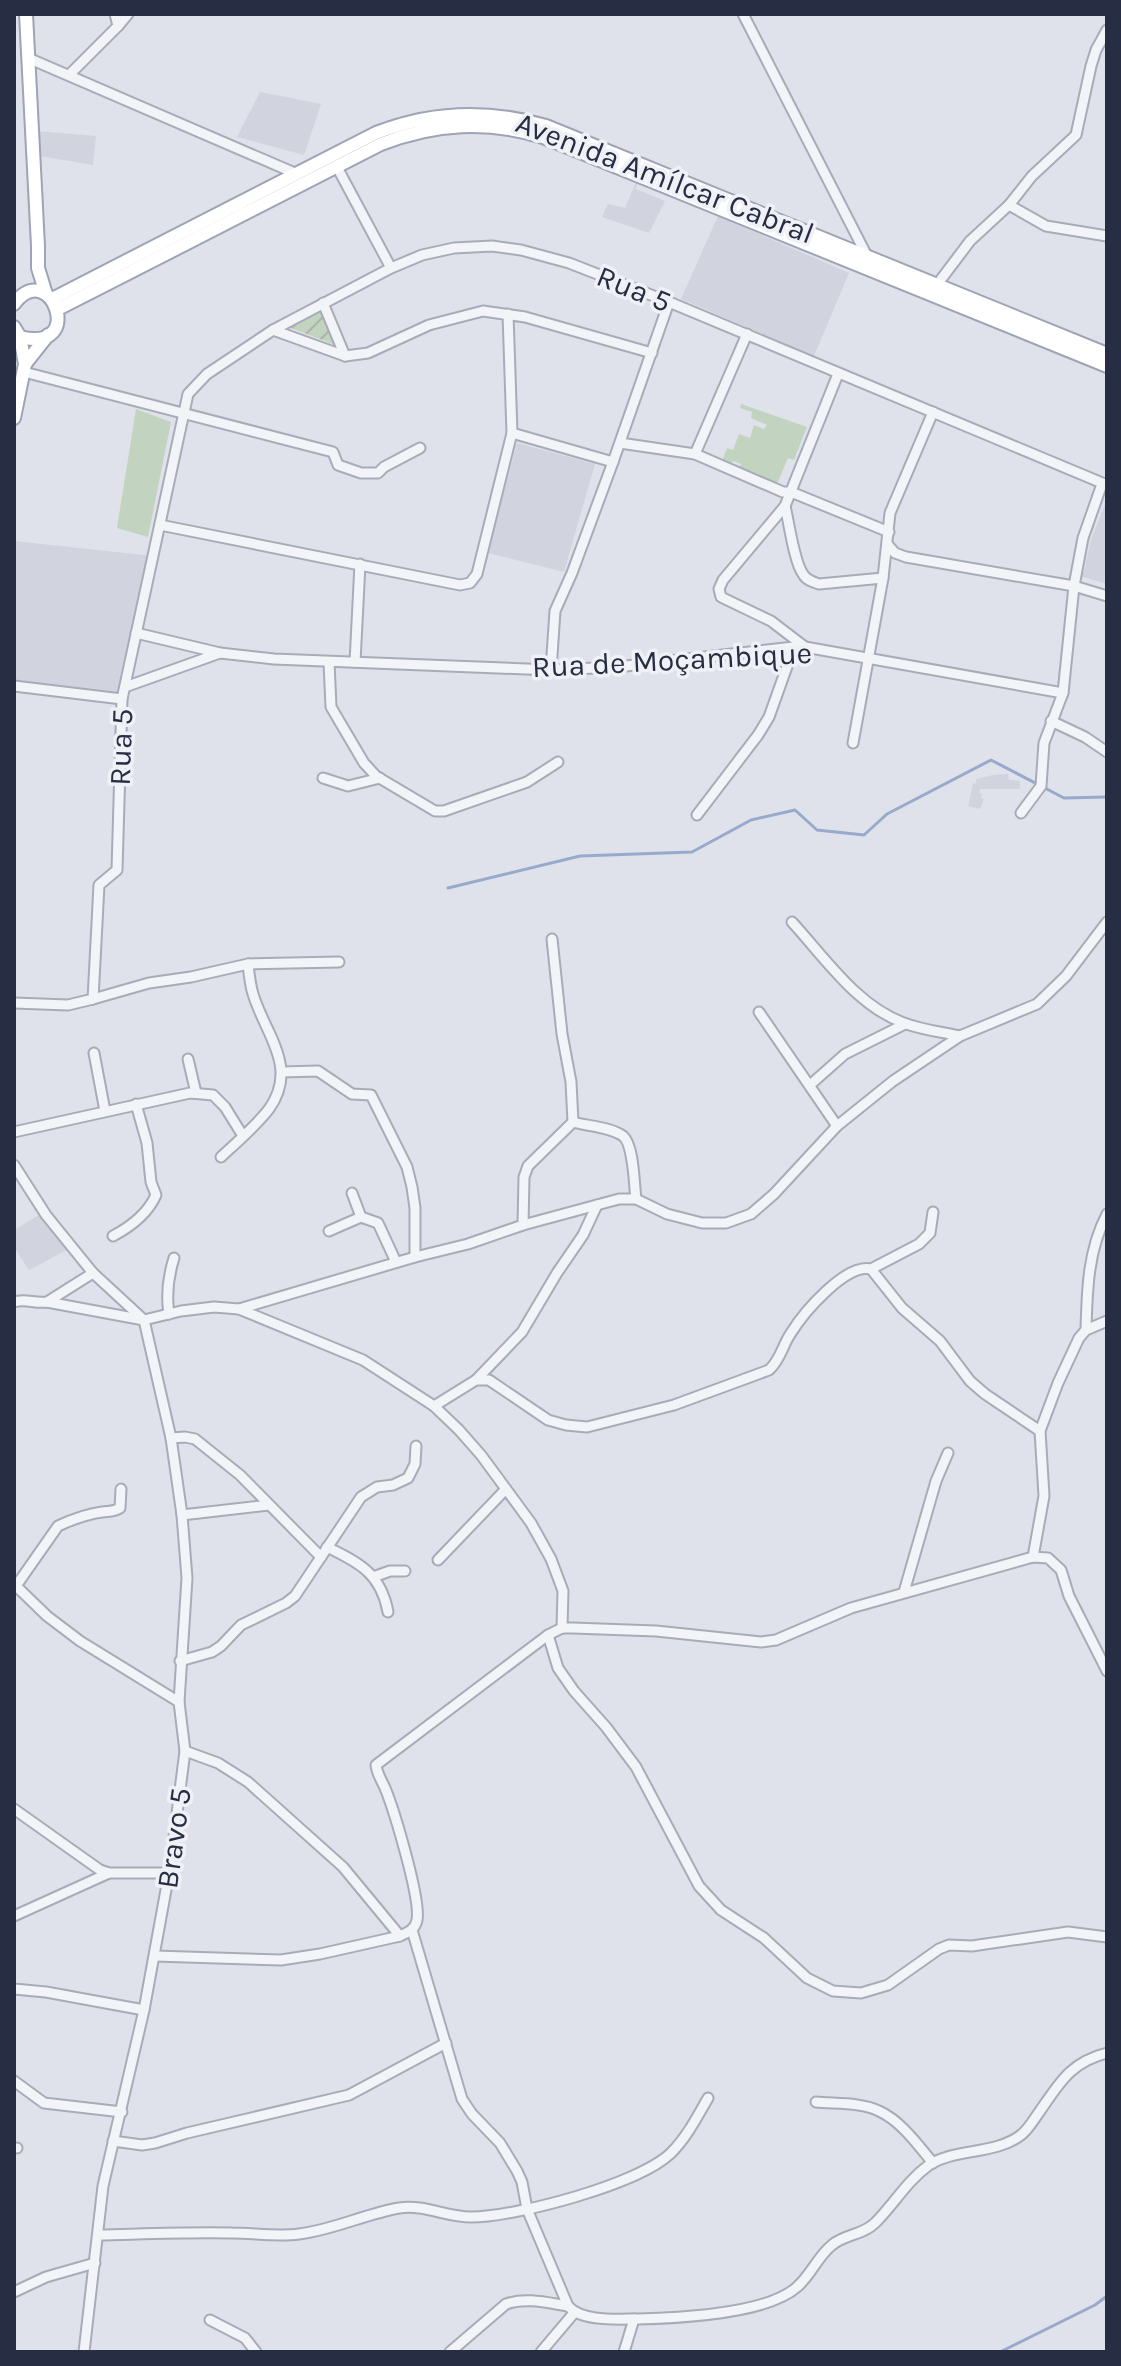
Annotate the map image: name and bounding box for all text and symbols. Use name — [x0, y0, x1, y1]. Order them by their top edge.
street label: Avenida Amílcar Cabral — [511, 104, 819, 252]
street label: Rua 5 — [592, 258, 676, 320]
street label: Rua de Moçambique — [531, 635, 813, 685]
street label: Rua 5 — [102, 708, 140, 786]
street label: Bravo 5 — [149, 1785, 199, 1891]

